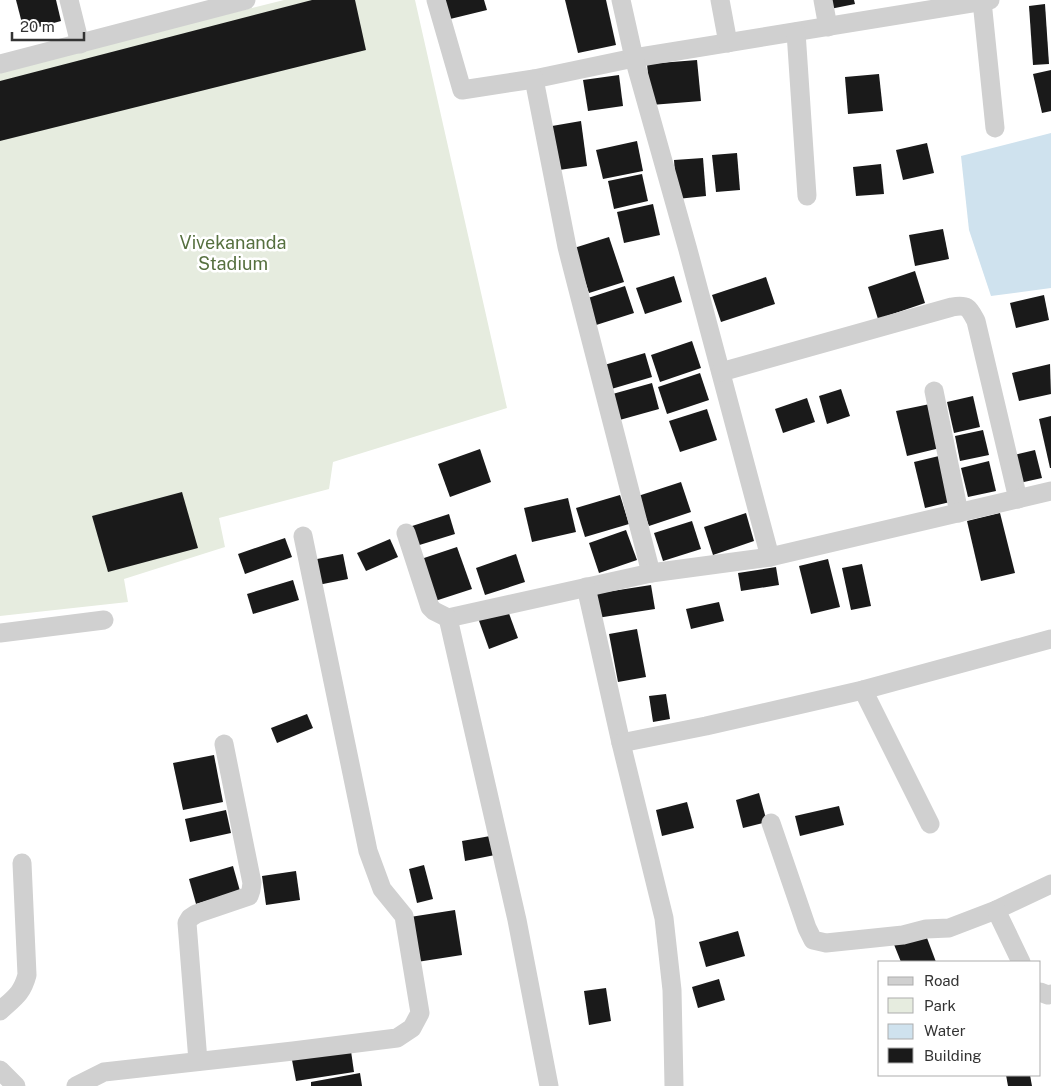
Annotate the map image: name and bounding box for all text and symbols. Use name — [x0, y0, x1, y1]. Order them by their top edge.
scale bar — [12, 10, 85, 42]
text: 20 m — [20, 18, 55, 35]
park label: Vivekananda Stadium — [180, 232, 286, 274]
legend — [878, 961, 1041, 1076]
text: Road — [924, 972, 960, 989]
text: Park — [924, 997, 956, 1014]
text: Water — [924, 1022, 966, 1039]
text: Building — [924, 1047, 982, 1064]

